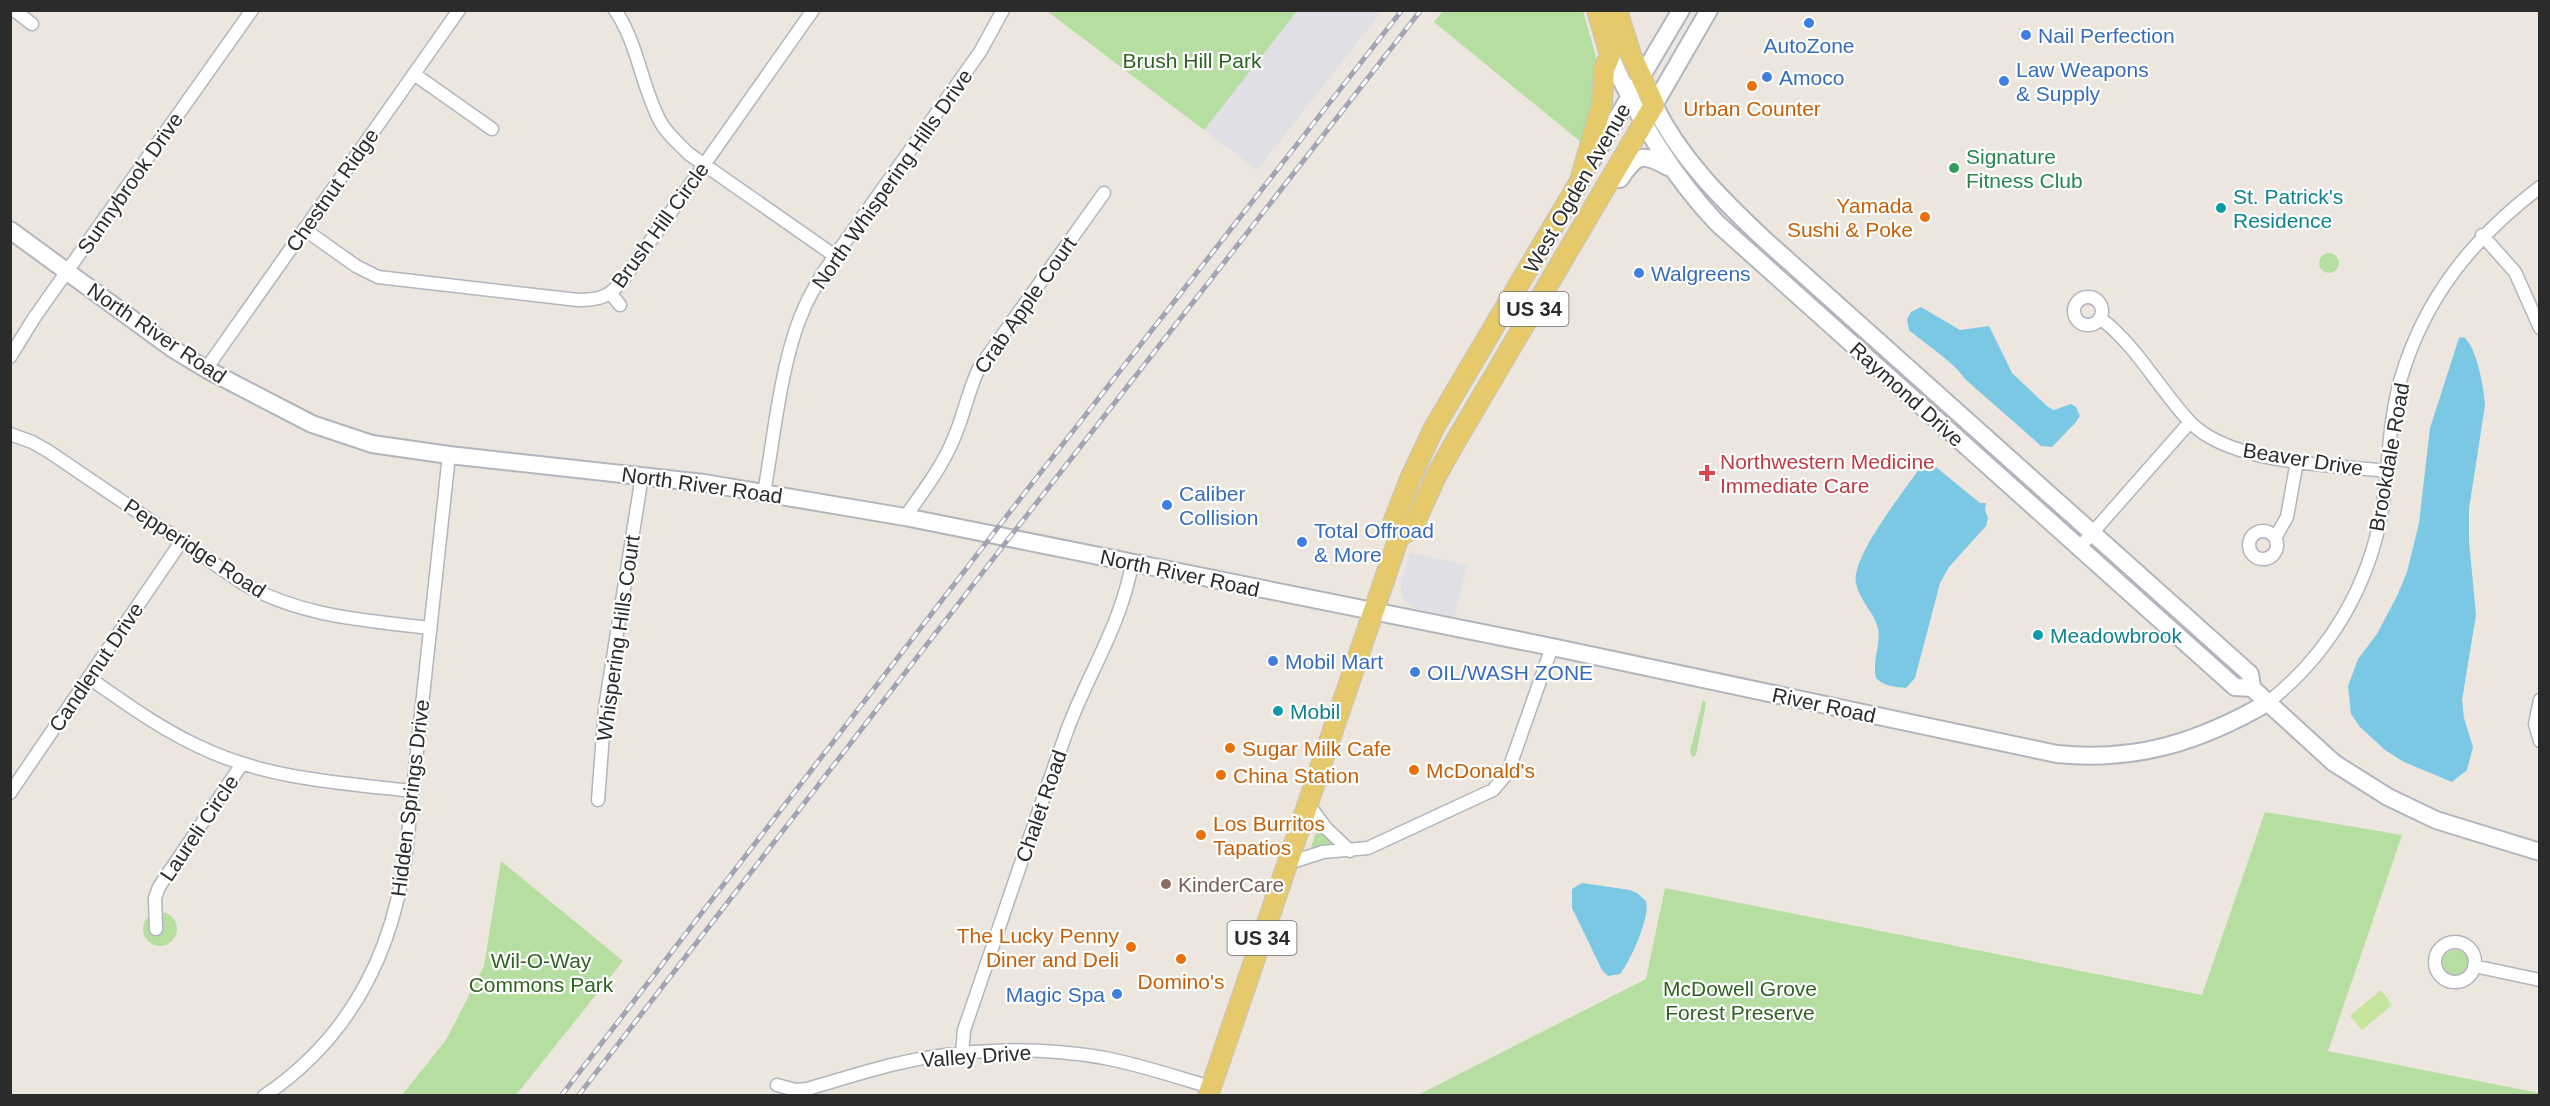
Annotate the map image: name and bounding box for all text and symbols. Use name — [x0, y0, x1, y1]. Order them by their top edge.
marker: AutoZone — [1802, 16, 1816, 30]
place label: Nail Perfection — [2038, 24, 2175, 47]
marker: Nail Perfection — [2019, 28, 2033, 42]
place label: AutoZone — [1763, 34, 1855, 57]
park label: Brush Hill Park — [1123, 49, 1262, 72]
place label: Law Weapons & Supply — [2016, 58, 2149, 105]
street label: North Whispering Hills Drive — [807, 65, 977, 293]
place label: Amoco — [1779, 66, 1844, 89]
marker: Amoco — [1760, 70, 1774, 84]
marker: Law Weapons & Supply — [1997, 74, 2011, 88]
marker: Urban Counter — [1745, 79, 1759, 93]
place label: Urban Counter — [1683, 97, 1821, 120]
street label: West Ogden Avenue — [1519, 99, 1635, 277]
street label: Sunnybrook Drive — [73, 108, 187, 258]
street label: Chestnut Ridge — [281, 124, 383, 256]
place label: Signature Fitness Club — [1966, 145, 2083, 192]
street label: Brush Hill Circle — [607, 158, 713, 292]
marker: Signature Fitness Club — [1947, 161, 1961, 175]
place label: St. Patrick's Residence — [2233, 185, 2343, 232]
place label: Yamada Sushi & Poke — [1787, 194, 1913, 241]
marker: St. Patrick's Residence — [2214, 201, 2228, 215]
marker: Yamada Sushi & Poke — [1918, 210, 1932, 224]
street label: Crab Apple Court — [969, 232, 1081, 378]
place label: Walgreens — [1651, 262, 1751, 285]
marker: Walgreens — [1632, 266, 1646, 280]
street label: North River Road — [83, 278, 231, 388]
road number: US 34 — [1500, 292, 1568, 326]
street label: Raymond Drive — [1846, 337, 1968, 451]
street label: Brookdale Road — [2365, 381, 2413, 533]
street label: Beaver Drive — [2241, 438, 2365, 480]
place label: Northwestern Medicine Immediate Care — [1720, 450, 1935, 497]
street label: North River Road — [620, 462, 784, 508]
marker: Northwestern Medicine Immediate Care — [1698, 464, 1716, 482]
place label: Caliber Collision — [1179, 482, 1258, 529]
street label: Pepperidge Road — [120, 494, 270, 602]
marker: Caliber Collision — [1160, 498, 1174, 512]
place label: Total Offroad & More — [1314, 519, 1434, 566]
street label: Whispering Hills Court — [592, 533, 644, 742]
marker: Total Offroad & More — [1295, 535, 1309, 549]
street label: North River Road — [1098, 545, 1262, 601]
street label: Candlenut Drive — [44, 598, 148, 736]
place label: Meadowbrook — [2050, 624, 2182, 647]
marker: Meadowbrook — [2031, 628, 2045, 642]
place label: Mobil Mart — [1285, 650, 1383, 673]
marker: Mobil Mart — [1266, 654, 1280, 668]
place label: OIL/WASH ZONE — [1427, 661, 1593, 684]
marker: OIL/WASH ZONE — [1408, 665, 1422, 679]
street label: River Road — [1770, 683, 1878, 727]
street label: Hidden Springs Drive — [386, 698, 434, 898]
place label: Mobil — [1290, 700, 1340, 723]
marker: Mobil — [1271, 704, 1285, 718]
place label: Sugar Milk Cafe — [1242, 737, 1391, 760]
marker: Sugar Milk Cafe — [1223, 741, 1237, 755]
street label: Chalet Road — [1011, 747, 1071, 865]
place label: McDonald's — [1426, 759, 1535, 782]
marker: McDonald's — [1407, 763, 1421, 777]
place label: China Station — [1233, 764, 1359, 787]
marker: China Station — [1214, 768, 1228, 782]
street label: Laureli Circle — [155, 771, 243, 885]
place label: Los Burritos Tapatios — [1213, 812, 1325, 859]
marker: Los Burritos Tapatios — [1194, 828, 1208, 842]
place label: KinderCare — [1178, 873, 1284, 896]
marker: KinderCare — [1159, 877, 1173, 891]
road number: US 34 — [1228, 921, 1296, 955]
place label: The Lucky Penny Diner and Deli — [957, 924, 1119, 971]
marker: The Lucky Penny Diner and Deli — [1124, 940, 1138, 954]
park label: Wil-O-Way Commons Park — [469, 949, 614, 996]
marker: Domino's — [1174, 952, 1188, 966]
place label: Domino's — [1138, 970, 1224, 993]
park label: McDowell Grove Forest Preserve — [1663, 977, 1817, 1024]
place label: Magic Spa — [1006, 983, 1105, 1006]
marker: Magic Spa — [1110, 987, 1124, 1001]
street label: Valley Drive — [920, 1041, 1032, 1071]

